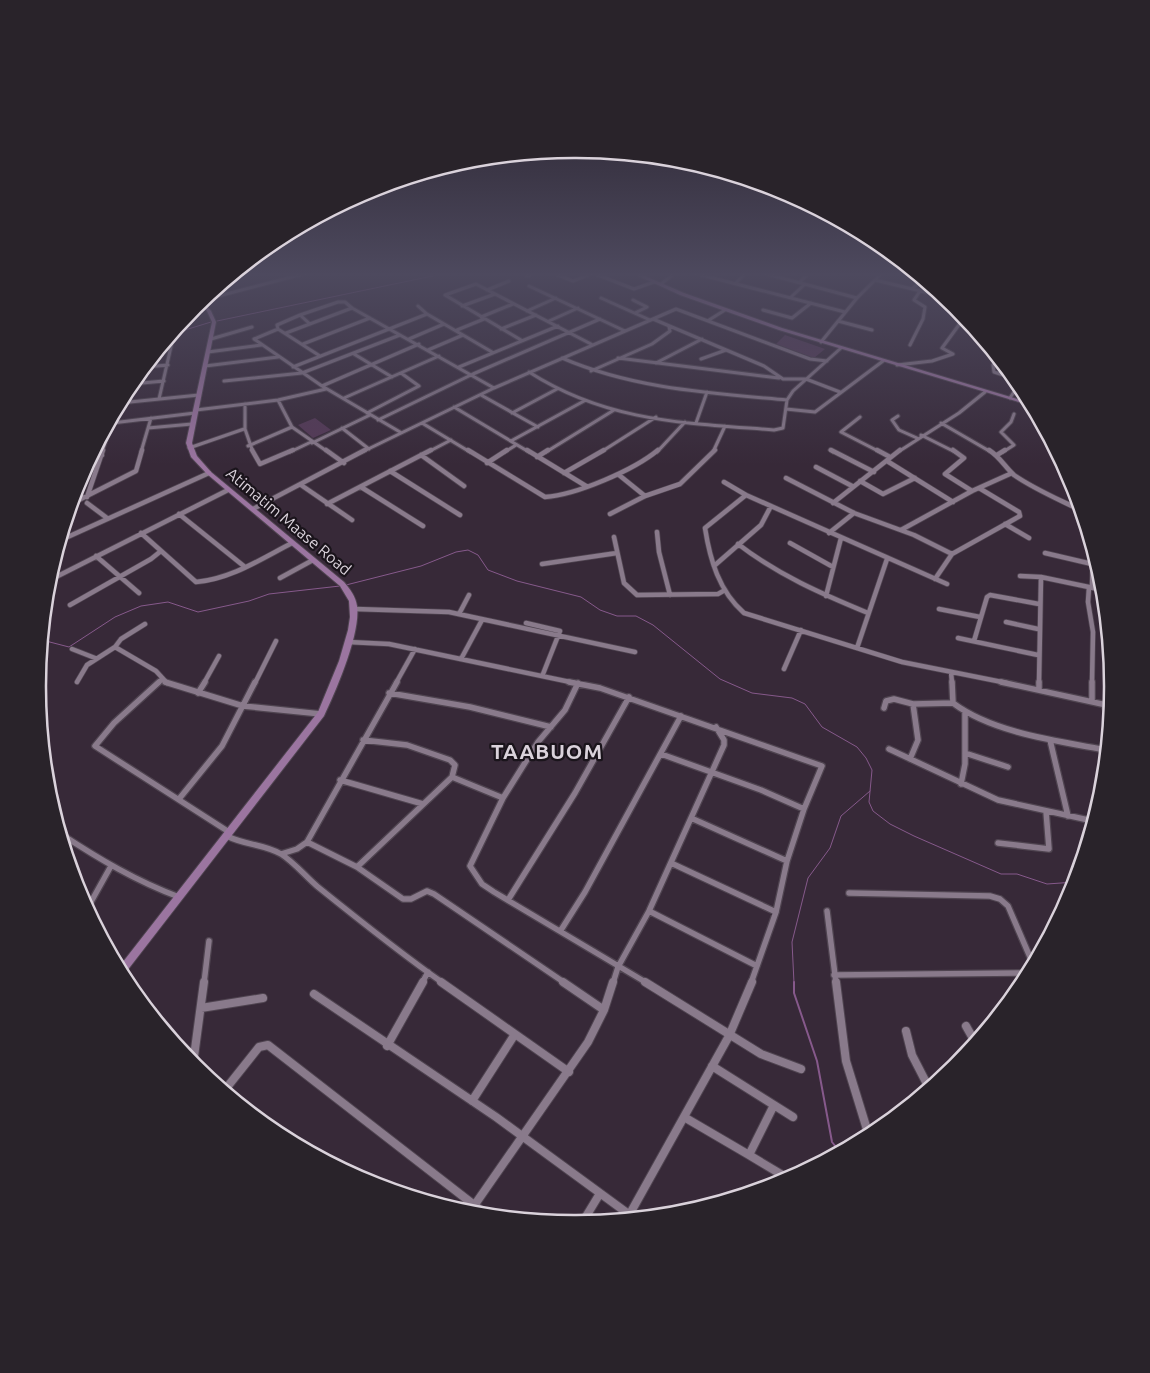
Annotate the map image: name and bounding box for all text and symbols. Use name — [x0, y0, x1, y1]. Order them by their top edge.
street label: Atimatim Maase Road — [223, 464, 355, 578]
district label: TAABUOM — [491, 739, 603, 763]

